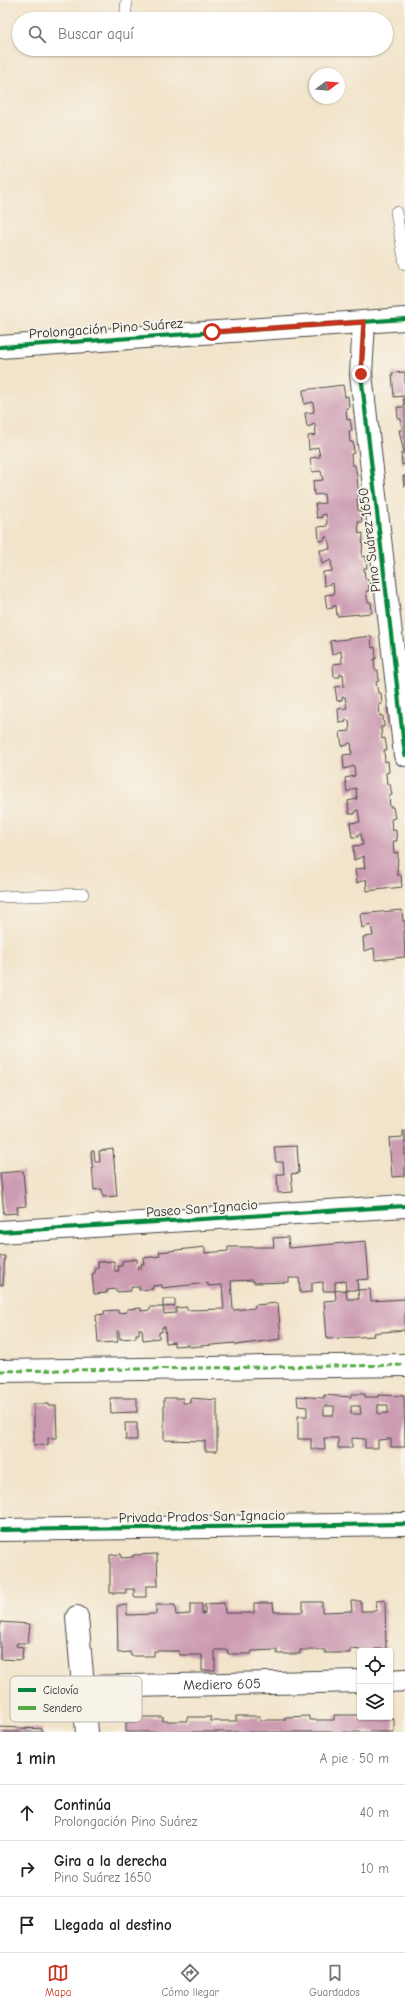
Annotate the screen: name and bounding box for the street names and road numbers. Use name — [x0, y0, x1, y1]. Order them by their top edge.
street label: Prolongación Pino Suárez — [28, 315, 184, 342]
street label: Pino Suárez 1650 — [355, 487, 384, 593]
street label: Paseo San Ignacio — [146, 1196, 258, 1221]
street label: Privada Prados San Ignacio — [118, 1507, 286, 1526]
street label: Mediero 605 — [183, 1675, 261, 1694]

